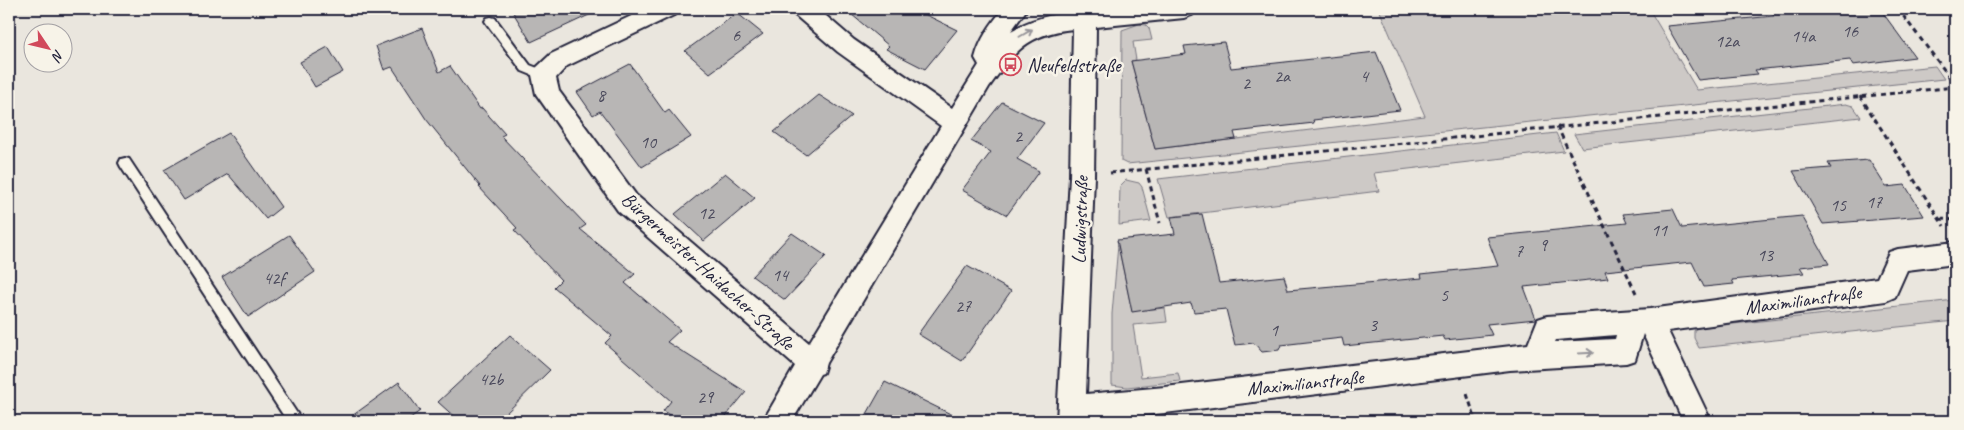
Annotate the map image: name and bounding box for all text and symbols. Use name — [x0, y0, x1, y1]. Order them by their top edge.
house number: 16 — [1842, 20, 1859, 42]
north arrow — [22, 22, 72, 72]
house number: 6 — [732, 24, 741, 46]
house number: 14a — [1791, 25, 1816, 47]
one-way arrow — [1019, 27, 1033, 37]
house number: 12a — [1715, 30, 1740, 52]
text: N — [47, 47, 68, 66]
bus stop icon: Neufeldstraße — [999, 53, 1023, 77]
place label: Neufeldstraße — [1027, 53, 1122, 78]
house number: 2a — [1274, 65, 1291, 87]
house number: 4 — [1360, 65, 1370, 87]
house number: 2 — [1242, 72, 1252, 94]
house number: 8 — [597, 84, 607, 106]
house number: 2 — [1014, 125, 1024, 147]
house number: 10 — [640, 131, 658, 153]
street label: Ludwigstraße — [1066, 174, 1094, 264]
street label: Bürgermeister-Haidacher-Straße — [616, 187, 801, 356]
house number: 17 — [1866, 191, 1883, 213]
house number: 15 — [1830, 194, 1847, 216]
house number: 12 — [698, 202, 716, 224]
house number: 11 — [1651, 219, 1668, 241]
house number: 9 — [1539, 234, 1549, 256]
house number: 7 — [1515, 240, 1524, 262]
house number: 13 — [1757, 244, 1775, 266]
house number: 14 — [772, 264, 790, 286]
house number: 42f — [263, 267, 288, 289]
street label: Maximilianstraße — [1743, 279, 1864, 321]
house number: 5 — [1440, 284, 1449, 306]
house number: 27 — [955, 295, 972, 317]
house number: 3 — [1369, 314, 1379, 336]
house number: 1 — [1270, 319, 1279, 341]
one-way arrow — [1578, 349, 1594, 358]
street label: Maximilianstraße — [1245, 364, 1366, 402]
house number: 42b — [479, 368, 504, 390]
house number: 29 — [697, 386, 715, 408]

